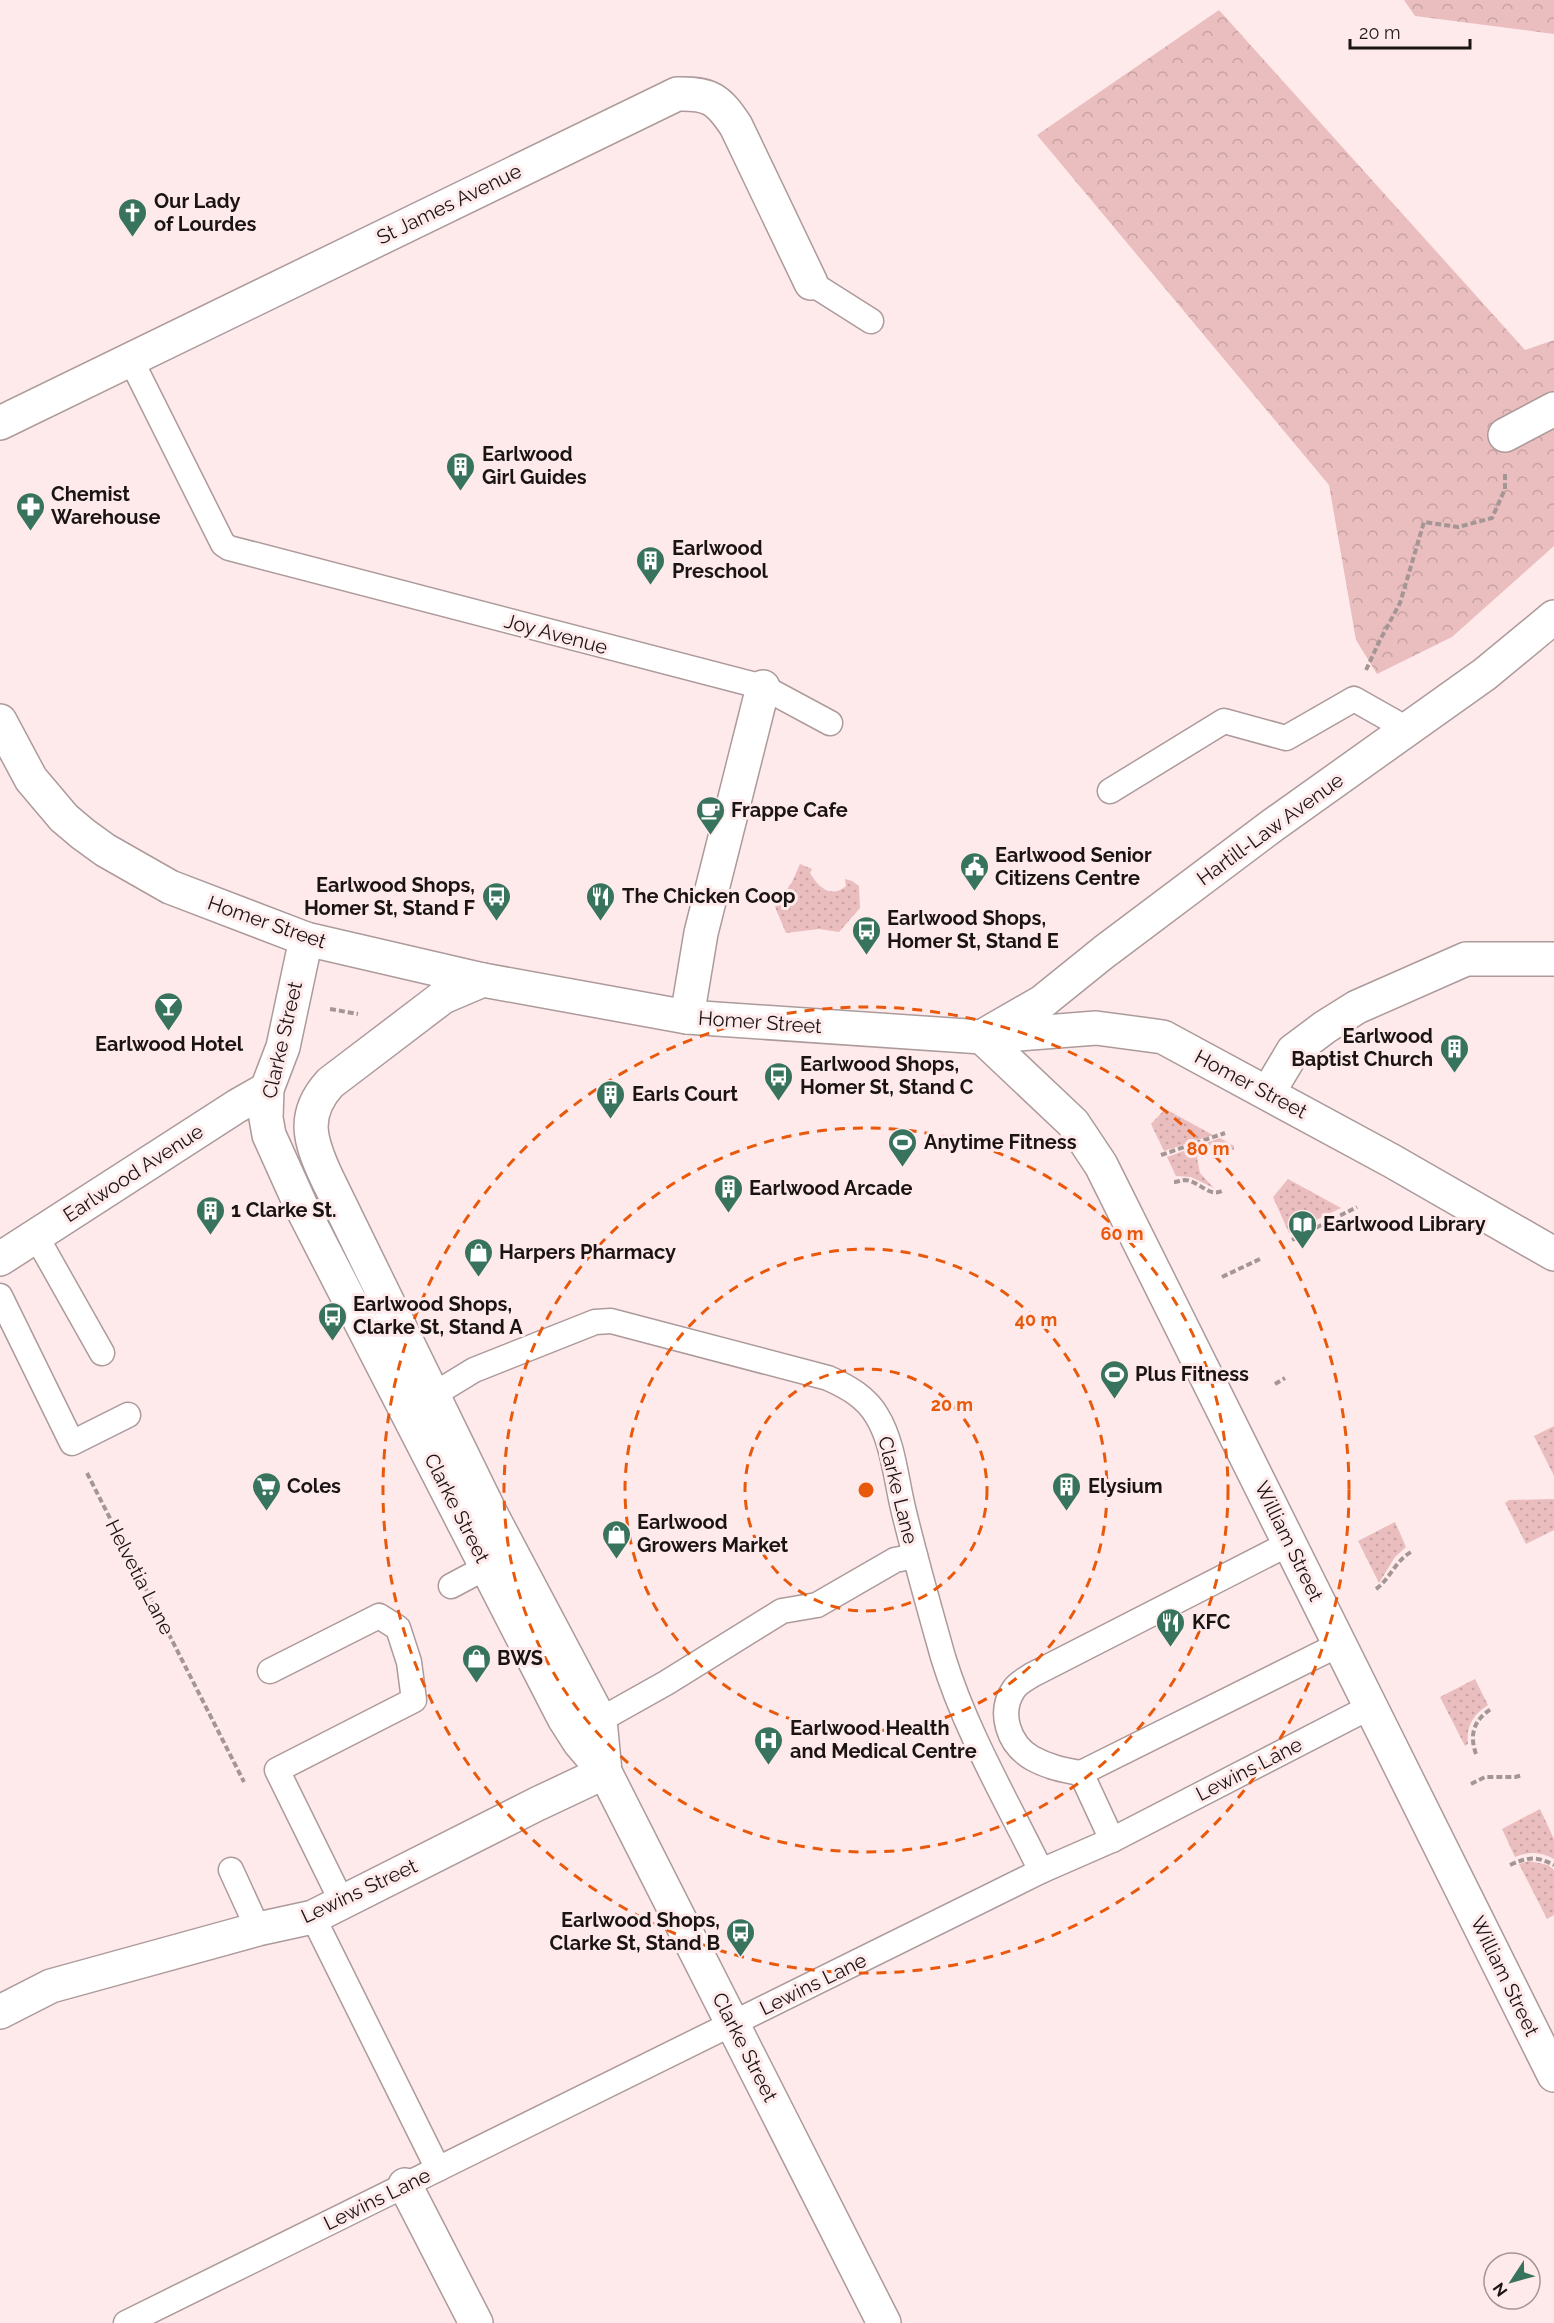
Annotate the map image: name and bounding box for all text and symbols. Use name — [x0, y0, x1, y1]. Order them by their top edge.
scale bar — [1350, 12, 1470, 50]
text: 20 m — [1359, 22, 1401, 43]
street label: St James Avenue — [373, 158, 526, 249]
place label: Our Lady of Lourdes — [154, 189, 256, 236]
church icon: Our Lady of Lourdes — [117, 196, 149, 238]
place label: Earlwood Girl Guides — [482, 442, 587, 489]
building icon: Earlwood Girl Guides — [445, 450, 477, 492]
place label: Chemist Warehouse — [51, 482, 160, 529]
pharmacy icon: Chemist Warehouse — [14, 490, 46, 532]
place label: Earlwood Preschool — [672, 536, 769, 583]
building icon: Earlwood Preschool — [635, 544, 667, 586]
street label: Joy Avenue — [502, 609, 611, 659]
street label: Hartill-Law Avenue — [1192, 768, 1348, 890]
cafe icon: Frappe Cafe — [694, 794, 726, 836]
place label: Frappe Cafe — [731, 798, 848, 822]
place label: Earlwood Senior Citizens Centre — [995, 843, 1152, 890]
public building icon: Earlwood Senior Citizens Centre — [958, 850, 990, 892]
place label: Earlwood Shops, Homer St, Stand F — [304, 873, 476, 920]
bus stop icon: Earlwood Shops, Homer St, Stand F — [480, 880, 512, 922]
restaurant icon: The Chicken Coop — [585, 880, 617, 922]
place label: The Chicken Coop — [622, 884, 796, 908]
street label: Homer Street — [205, 891, 330, 954]
place label: Earlwood Shops, Homer St, Stand E — [887, 906, 1059, 953]
bus stop icon: Earlwood Shops, Homer St, Stand E — [850, 914, 882, 956]
street label: Clarke Street — [257, 979, 307, 1101]
bar icon: Earlwood Hotel — [153, 990, 185, 1032]
street label: Homer Street — [697, 1006, 823, 1038]
place label: Earlwood Baptist Church — [1291, 1024, 1433, 1071]
place label: Earlwood Hotel — [95, 1032, 244, 1056]
building icon: Earlwood Baptist Church — [1438, 1032, 1470, 1074]
street label: Homer Street — [1191, 1044, 1312, 1124]
place label: Earlwood Shops, Homer St, Stand C — [800, 1052, 974, 1099]
bus stop icon: Earlwood Shops, Homer St, Stand C — [763, 1060, 795, 1102]
building icon: Earls Court — [595, 1078, 627, 1120]
place label: Earls Court — [632, 1082, 738, 1106]
street label: Earlwood Avenue — [59, 1119, 208, 1227]
sports icon: Anytime Fitness — [887, 1126, 919, 1168]
place label: Anytime Fitness — [924, 1130, 1077, 1154]
text: 80 m — [1186, 1138, 1230, 1159]
building icon: Earlwood Arcade — [712, 1172, 744, 1214]
place label: Earlwood Arcade — [749, 1176, 913, 1200]
building icon: 1 Clarke St. — [194, 1194, 226, 1236]
place label: 1 Clarke St. — [231, 1198, 337, 1222]
library icon: Earlwood Library — [1286, 1208, 1318, 1250]
place label: Earlwood Library — [1323, 1212, 1486, 1236]
text: 60 m — [1100, 1223, 1144, 1244]
shop icon: Harpers Pharmacy — [462, 1236, 494, 1278]
place label: Harpers Pharmacy — [499, 1240, 676, 1264]
place label: Earlwood Shops, Clarke St, Stand A — [353, 1292, 523, 1339]
bus stop icon: Earlwood Shops, Clarke St, Stand A — [316, 1300, 348, 1342]
text: 40 m — [1015, 1309, 1057, 1330]
sports icon: Plus Fitness — [1098, 1358, 1130, 1400]
place label: Plus Fitness — [1135, 1362, 1249, 1386]
text: 20 m — [931, 1394, 973, 1415]
street label: Clarke Lane — [873, 1434, 923, 1546]
street label: Clarke Street — [419, 1449, 495, 1567]
supermarket icon: Coles — [250, 1470, 282, 1512]
building icon: Elysium — [1051, 1470, 1083, 1512]
place label: Coles — [287, 1474, 341, 1498]
place label: Elysium — [1088, 1474, 1163, 1498]
street label: William Street — [1250, 1477, 1328, 1605]
centre of rings — [856, 1480, 876, 1500]
place label: Earlwood Growers Market — [637, 1510, 789, 1557]
street label: Helvetia Lane — [101, 1515, 180, 1639]
shop icon: Earlwood Growers Market — [600, 1518, 632, 1560]
restaurant icon: KFC — [1155, 1606, 1187, 1648]
place label: KFC — [1192, 1610, 1231, 1634]
shop icon: BWS — [460, 1642, 492, 1684]
place label: BWS — [497, 1646, 543, 1670]
place label: Earlwood Health and Medical Centre — [790, 1716, 977, 1763]
hospital icon: Earlwood Health and Medical Centre — [753, 1724, 785, 1766]
street label: Lewins Lane — [1192, 1732, 1306, 1806]
street label: Lewins Street — [297, 1854, 421, 1928]
place label: Earlwood Shops, Clarke St, Stand B — [550, 1908, 720, 1955]
street label: William Street — [1466, 1912, 1544, 2040]
bus stop icon: Earlwood Shops, Clarke St, Stand B — [725, 1916, 757, 1958]
street label: Lewins Lane — [756, 1948, 871, 2020]
street label: Clarke Street — [707, 1988, 783, 2106]
street label: Lewins Lane — [320, 2163, 435, 2235]
north arrow — [1482, 2251, 1542, 2311]
text: N — [1489, 2279, 1512, 2300]

